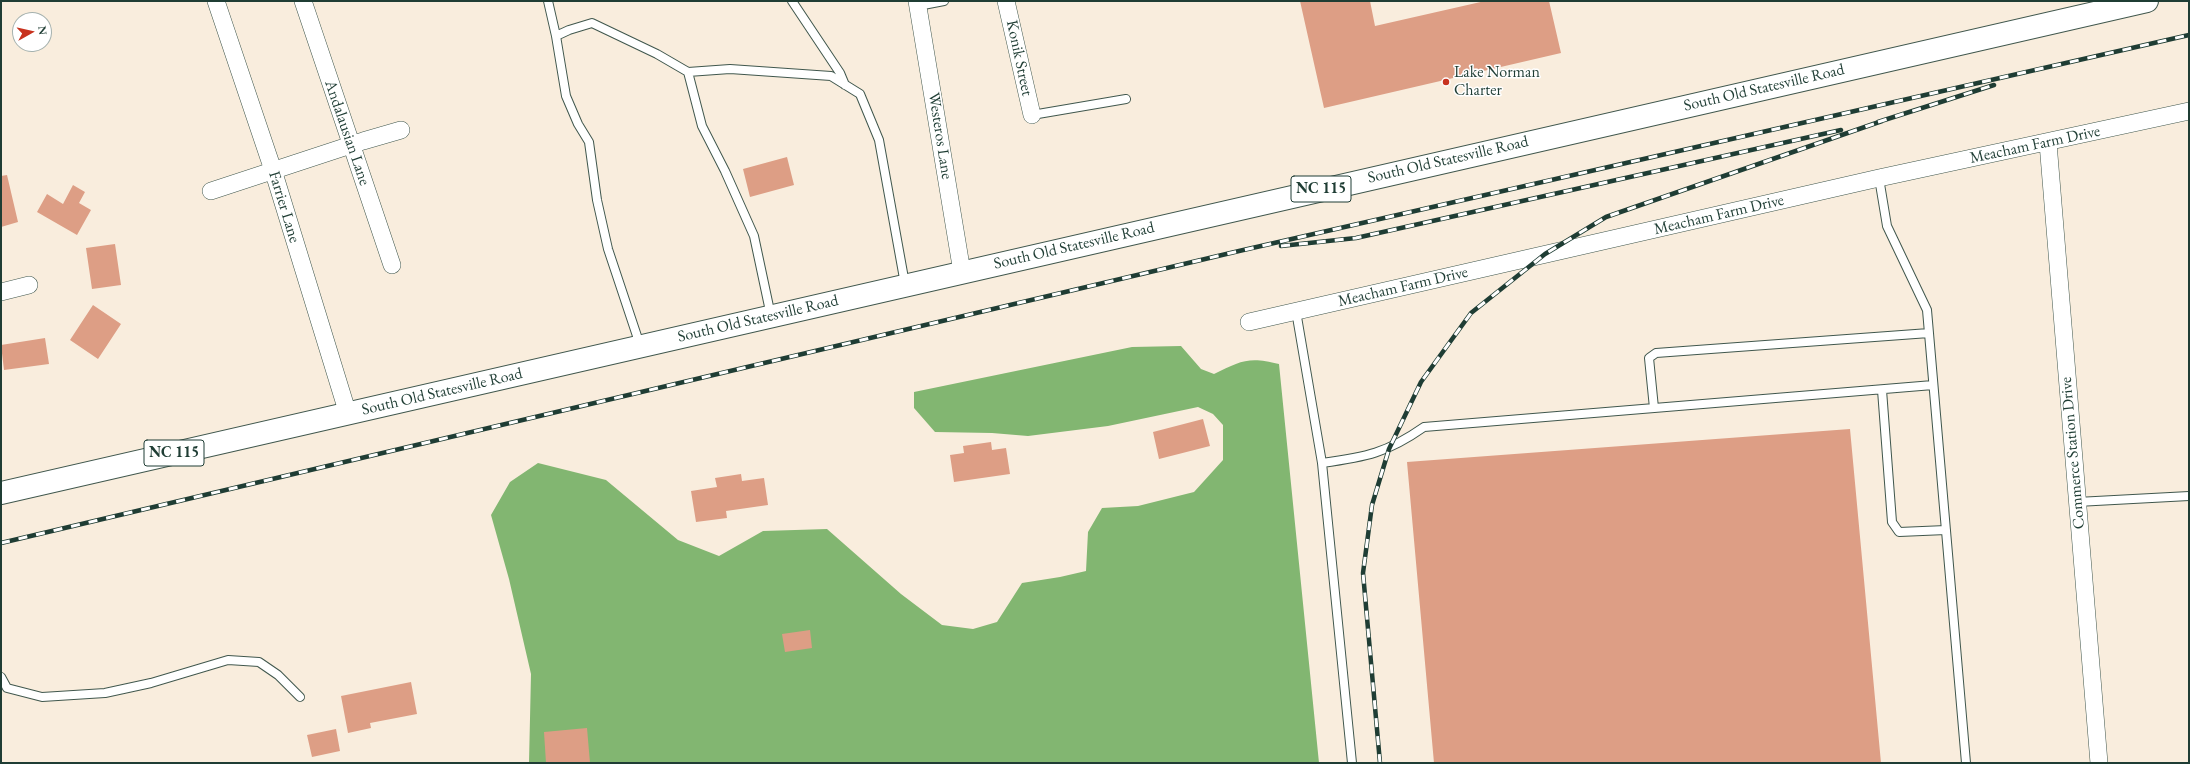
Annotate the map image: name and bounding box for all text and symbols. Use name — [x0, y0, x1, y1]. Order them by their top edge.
north arrow — [12, 12, 52, 52]
street label: Konik Street — [1002, 18, 1036, 98]
text: N — [35, 25, 50, 36]
street label: South Old Statesville Road — [1682, 60, 1846, 116]
place label: Lake Norman Charter — [1454, 63, 1540, 101]
marker: Lake Norman Charter — [1441, 77, 1451, 87]
street label: Andalausian Lane — [320, 78, 374, 188]
street label: Westeros Lane — [924, 91, 956, 181]
street label: Meacham Farm Drive — [1968, 122, 2102, 168]
street label: South Old Statesville Road — [1366, 132, 1530, 188]
street label: Farrier Lane — [264, 169, 304, 245]
road number: NC 115 — [1291, 176, 1351, 202]
street label: Meacham Farm Drive — [1652, 191, 1786, 239]
street label: South Old Statesville Road — [992, 218, 1156, 274]
street label: Meacham Farm Drive — [1336, 263, 1470, 311]
street label: South Old Statesville Road — [676, 291, 840, 347]
street label: South Old Statesville Road — [360, 364, 524, 420]
street label: Commerce Station Drive — [2057, 376, 2089, 530]
road number: NC 115 — [144, 440, 204, 466]

